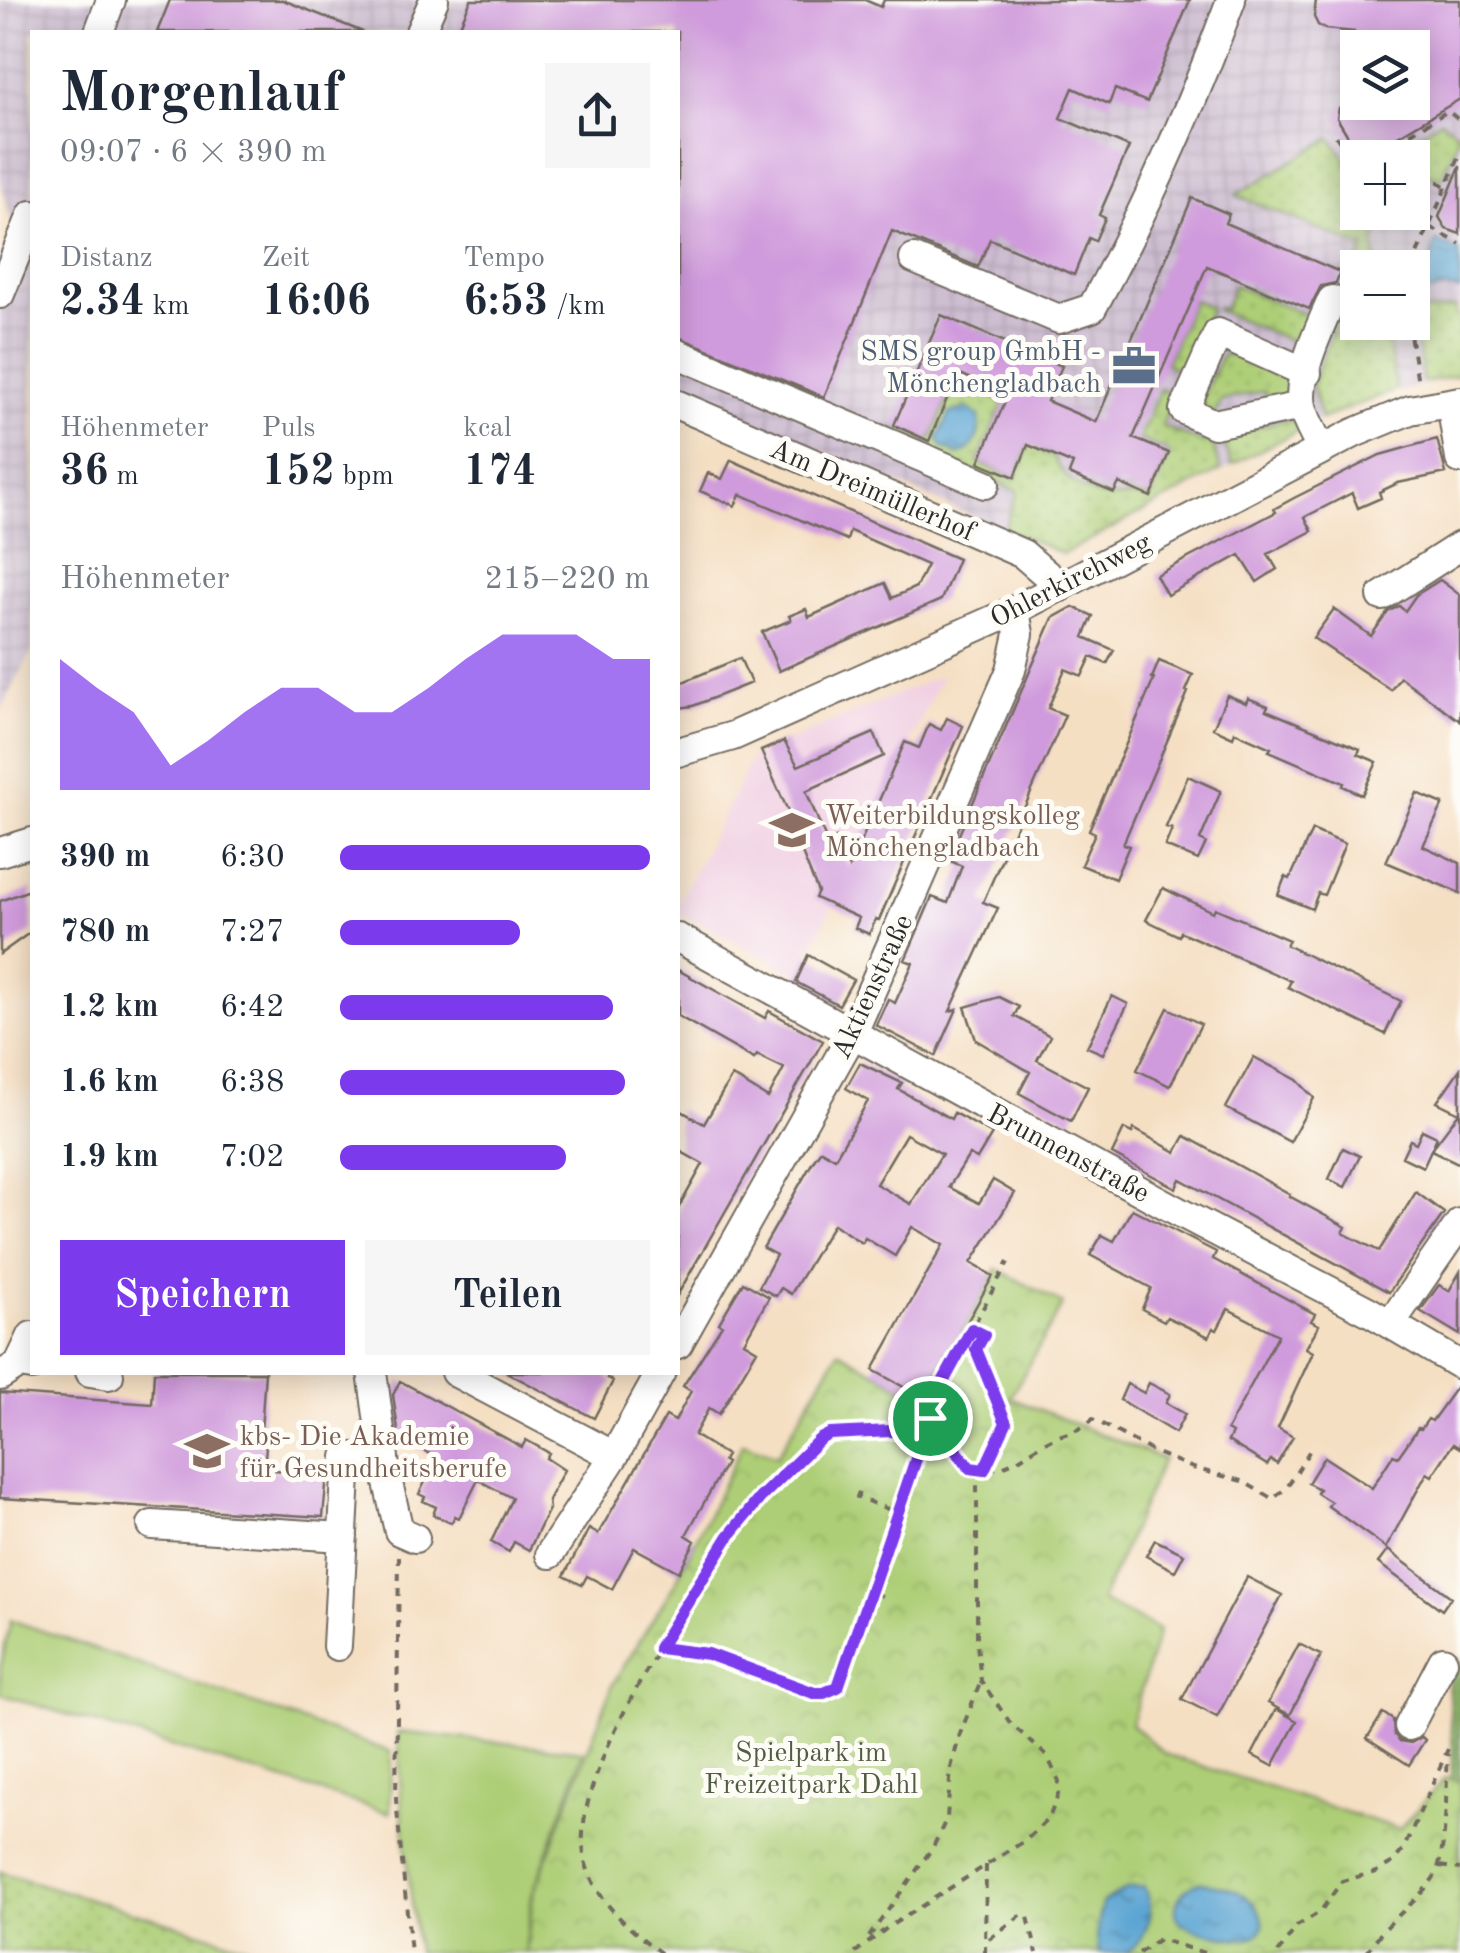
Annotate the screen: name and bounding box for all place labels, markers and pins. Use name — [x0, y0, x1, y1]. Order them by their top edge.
place label: SMS group GmbH - Mönchengladbach — [860, 339, 1101, 399]
office icon: SMS group GmbH - Mönchengladbach — [1110, 342, 1158, 390]
place label: Weiterbildungskolleg Mönchengladbach — [825, 803, 1080, 863]
school or university icon: Weiterbildungskolleg Mönchengladbach — [768, 806, 816, 854]
pin — [888, 1376, 973, 1461]
place label: kbs- Die Akademie für Gesundheitsberufe — [240, 1424, 507, 1484]
school or university icon: kbs- Die Akademie für Gesundheitsberufe — [183, 1427, 231, 1475]

